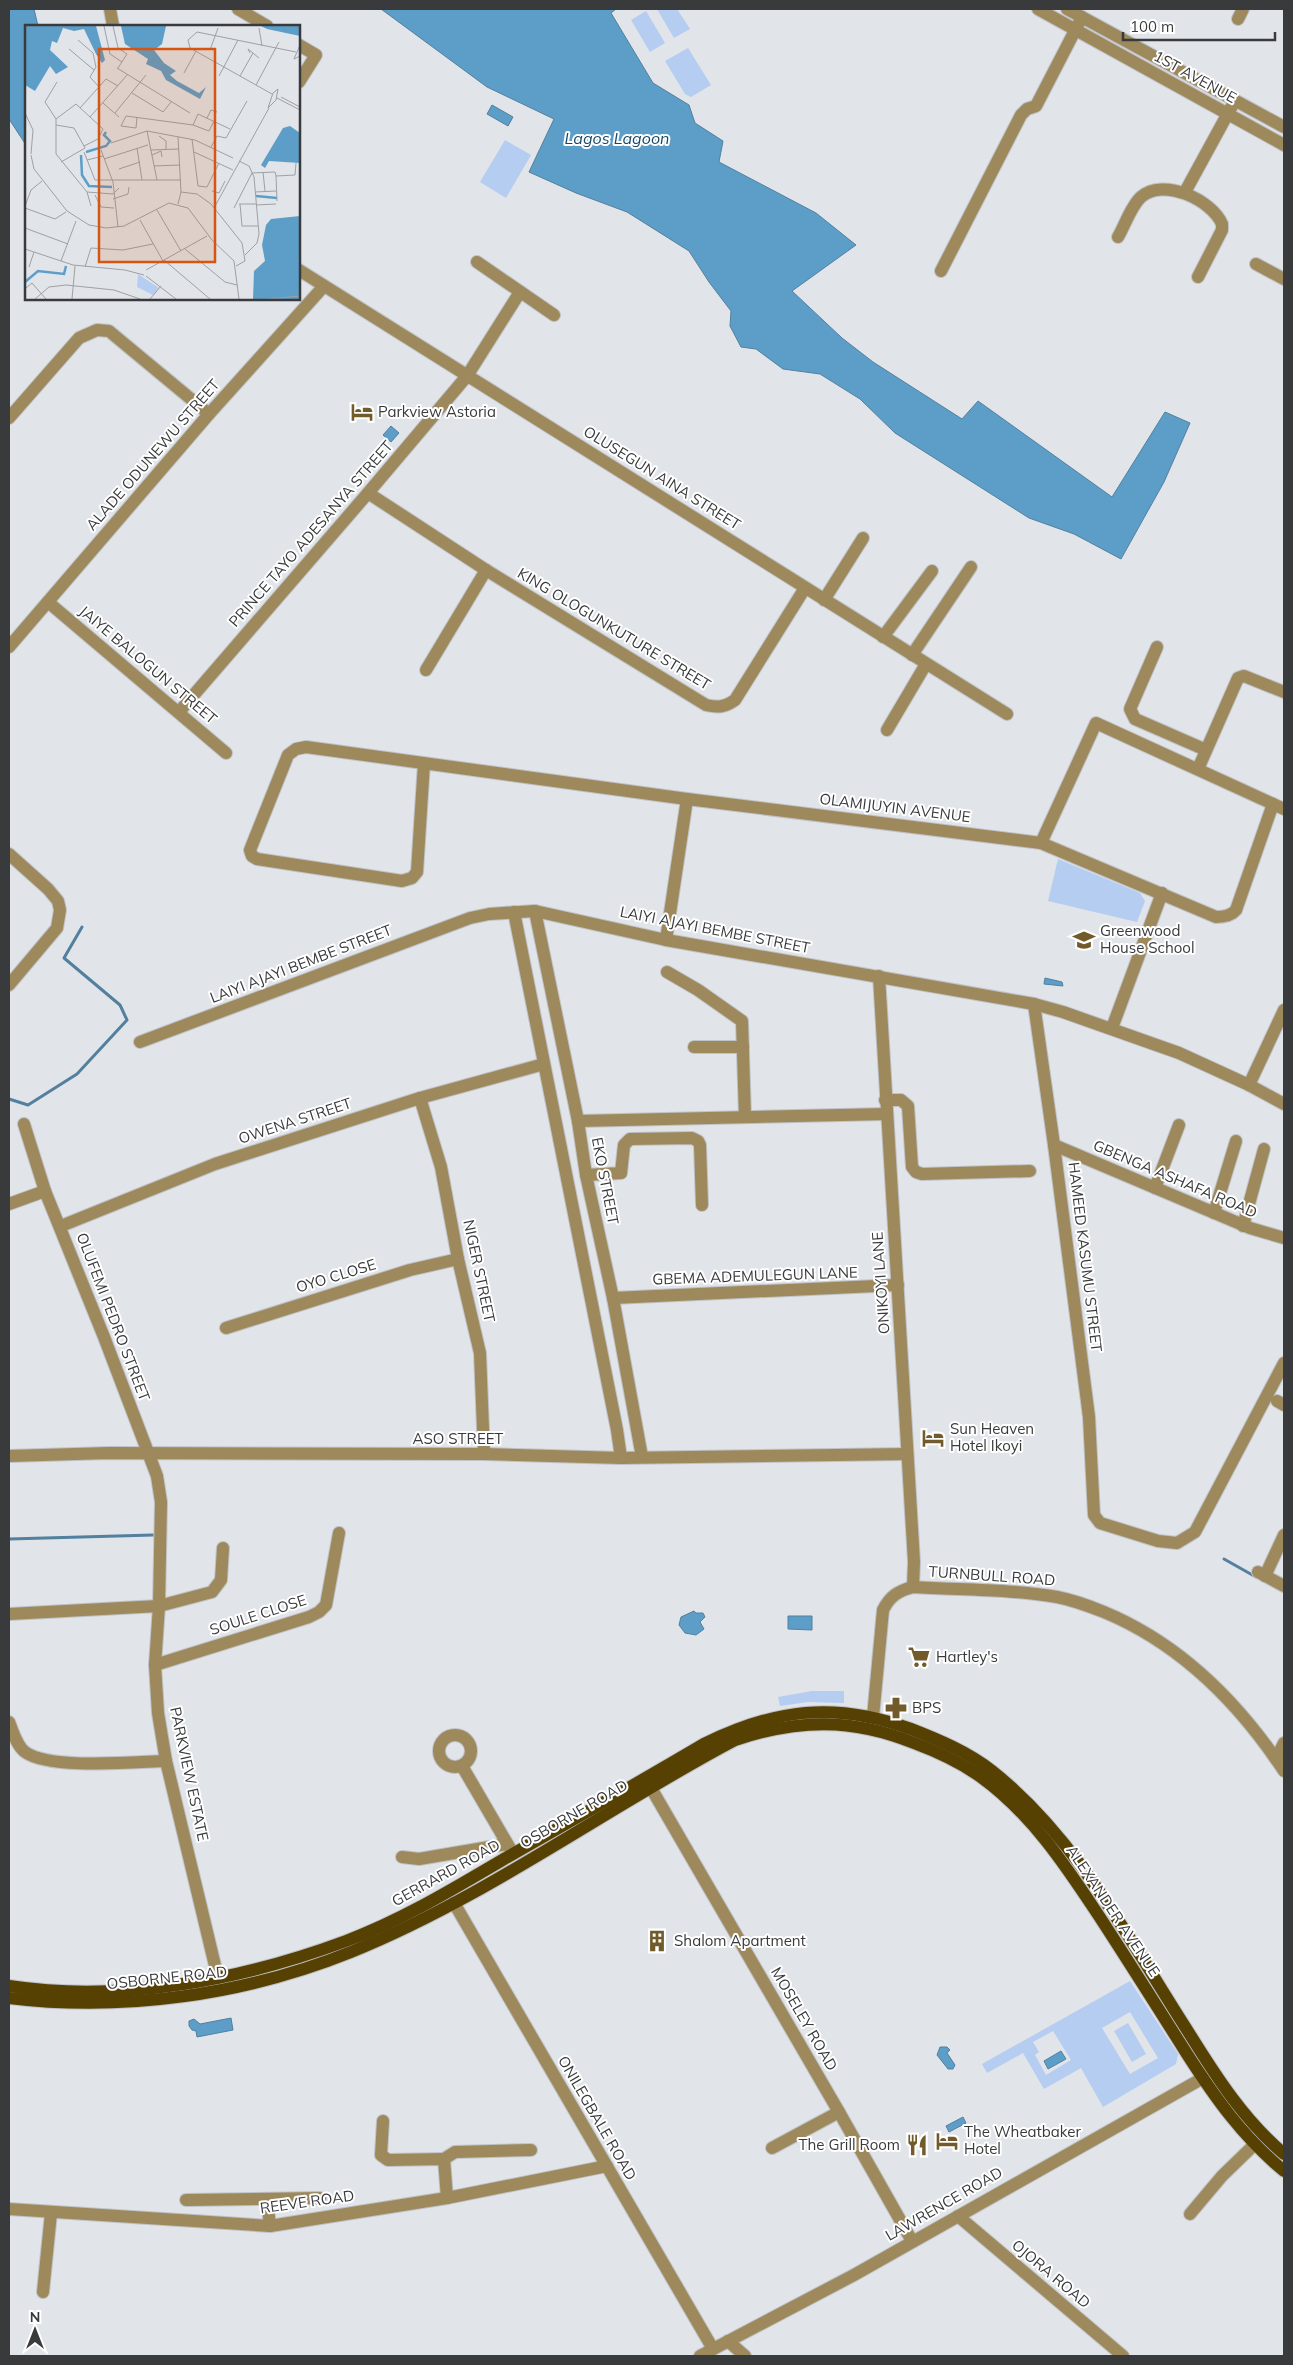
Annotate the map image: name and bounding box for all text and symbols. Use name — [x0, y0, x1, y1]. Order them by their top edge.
scale bar — [1123, 10, 1276, 42]
text: 100 m — [1130, 17, 1174, 36]
inset map — [25, 25, 300, 300]
street label: 1ST AVENUE — [1151, 46, 1240, 107]
water label: Lagos Lagoon — [565, 128, 669, 148]
street label: ALADE ODUNEWU STREET — [82, 375, 223, 534]
hotel icon: Parkview Astoria — [349, 399, 375, 425]
place label: Parkview Astoria — [378, 402, 496, 421]
street label: OLUSEGUN AINA STREET — [580, 421, 744, 534]
street label: PRINCE TAYO ADESANYA STREET — [224, 437, 397, 631]
street label: KING OLOGUNKUTURE STREET — [514, 563, 714, 694]
street label: JAIYE BALOGUN STREET — [75, 601, 221, 728]
street label: OLAMIJUYIN AVENUE — [819, 789, 972, 826]
street label: LAIYI AJAYI BEMBE STREET — [618, 902, 812, 957]
street label: LAIYI AJAYI BEMBE STREET — [207, 920, 394, 1007]
place label: Greenwood House School — [1100, 921, 1195, 957]
school or university icon: Greenwood House School — [1071, 927, 1097, 953]
street label: OWENA STREET — [236, 1093, 354, 1148]
street label: GBENGA ASHAFA ROAD — [1090, 1135, 1260, 1222]
street label: EKO STREET — [588, 1136, 623, 1226]
street label: HAMEED KASUMU STREET — [1064, 1161, 1107, 1353]
street label: NIGER STREET — [459, 1218, 500, 1324]
street label: OLUFEMI PEDRO STREET — [73, 1230, 154, 1404]
street label: ONIKOYI LANE — [867, 1231, 894, 1335]
street label: OYO CLOSE — [294, 1254, 378, 1297]
street label: GBEMA ADEMULEGUN LANE — [652, 1262, 858, 1289]
place label: Sun Heaven Hotel Ikoyi — [950, 1419, 1034, 1455]
hotel icon: Sun Heaven Hotel Ikoyi — [920, 1425, 946, 1451]
street label: ASO STREET — [413, 1429, 503, 1448]
street label: TURNBULL ROAD — [928, 1562, 1056, 1589]
street label: SOULE CLOSE — [207, 1590, 309, 1639]
supermarket icon: Hartley's — [906, 1644, 932, 1670]
place label: Hartley's — [936, 1647, 998, 1666]
pharmacy icon: BPS — [883, 1695, 909, 1721]
place label: BPS — [912, 1698, 941, 1717]
street label: PARKVIEW ESTATE — [166, 1705, 213, 1843]
street label: OSBORNE ROAD — [517, 1775, 631, 1852]
street label: GERRARD ROAD — [388, 1835, 503, 1910]
street label: ALEXANDER AVENUE — [1062, 1841, 1165, 1980]
building icon: Shalom Apartment — [644, 1928, 670, 1954]
place label: Shalom Apartment — [674, 1931, 806, 1950]
street label: OSBORNE ROAD — [106, 1962, 228, 1993]
street label: MOSELEY ROAD — [767, 1964, 842, 2074]
street label: ONILEGBALE ROAD — [554, 2052, 641, 2183]
place label: The Wheatbaker Hotel — [964, 2122, 1082, 2158]
hotel icon: The Wheatbaker Hotel — [934, 2128, 960, 2154]
restaurant icon: The Grill Room — [904, 2132, 930, 2158]
place label: The Grill Room — [799, 2135, 900, 2154]
street label: LAWRENCE ROAD — [882, 2162, 1006, 2245]
street label: REEVE ROAD — [259, 2185, 355, 2218]
street label: OJORA ROAD — [1008, 2235, 1094, 2312]
north arrow — [10, 2305, 60, 2355]
text: N — [30, 2308, 40, 2326]

